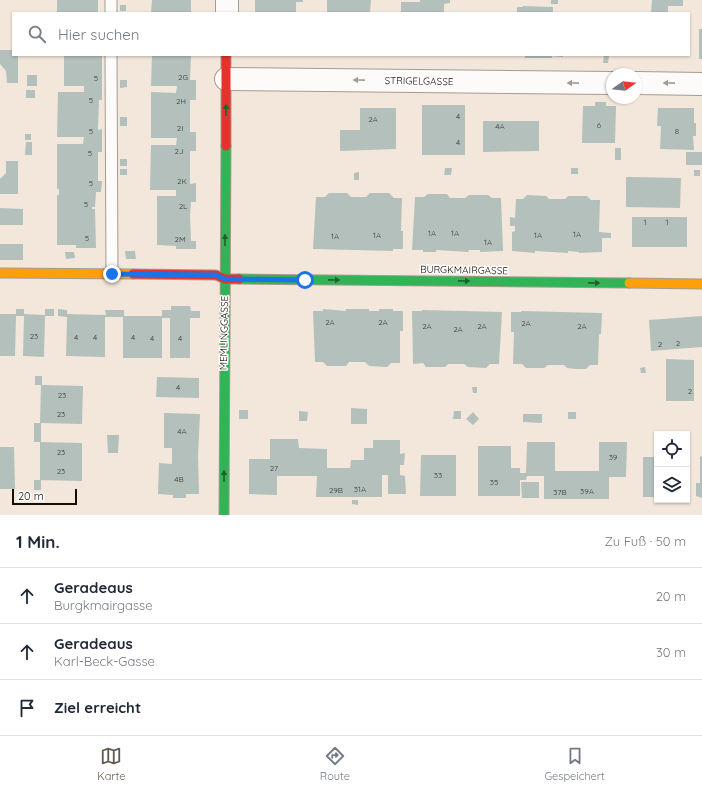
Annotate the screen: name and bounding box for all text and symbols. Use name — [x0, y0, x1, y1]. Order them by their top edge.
search box — [12, 12, 690, 56]
icon: search — [26, 23, 48, 45]
text: Hier suchen — [58, 25, 139, 44]
north arrow — [606, 68, 642, 104]
house number: 2G — [178, 72, 188, 82]
house number: 5 — [94, 73, 98, 83]
street label: STRIGELGASSE — [384, 74, 454, 88]
one-way arrow — [352, 77, 365, 83]
one-way arrow — [567, 79, 579, 86]
one-way arrow — [663, 80, 675, 87]
house number: 5 — [89, 95, 93, 105]
house number: 2H — [176, 96, 186, 106]
one-way arrow — [223, 103, 229, 116]
house number: 4 — [456, 111, 460, 121]
house number: 2A — [368, 114, 378, 124]
house number: 6 — [597, 120, 602, 130]
house number: 4A — [495, 121, 505, 131]
house number: 2I — [177, 123, 183, 133]
house number: 5 — [89, 126, 93, 136]
house number: 8 — [675, 126, 679, 136]
house number: 4 — [456, 137, 460, 147]
house number: 2J — [174, 146, 184, 156]
house number: 5 — [88, 148, 92, 158]
house number: 2K — [177, 176, 188, 186]
house number: 5 — [89, 178, 93, 188]
house number: 5 — [84, 199, 88, 209]
house number: 2L — [179, 201, 188, 211]
house number: 1 — [644, 217, 647, 227]
house number: 1 — [666, 217, 669, 227]
house number: 1A — [428, 228, 436, 238]
house number: 1A — [451, 228, 459, 238]
house number: 1A — [573, 229, 581, 239]
house number: 1A — [373, 230, 381, 240]
house number: 1A — [534, 230, 542, 240]
house number: 1A — [331, 231, 339, 241]
house number: 5 — [85, 233, 89, 243]
one-way arrow — [222, 233, 228, 246]
house number: 2M — [174, 234, 186, 244]
house number: 1A — [484, 237, 492, 247]
street label: BURGKMAIRGASSE — [420, 263, 508, 277]
route end — [103, 265, 121, 283]
route start — [296, 271, 314, 289]
one-way arrow — [328, 277, 341, 283]
one-way arrow — [458, 278, 470, 285]
one-way arrow — [588, 280, 601, 286]
street label: MEMLINGGASSE — [217, 295, 231, 370]
house number: 2A — [325, 317, 335, 327]
house number: 2A — [378, 317, 388, 327]
house number: 2A — [521, 318, 531, 328]
house number: 2A — [422, 321, 432, 331]
house number: 2A — [477, 321, 487, 331]
house number: 2A — [577, 321, 587, 331]
house number: 2A — [453, 324, 463, 334]
house number: 23 — [30, 331, 38, 341]
house number: 4 — [74, 332, 78, 342]
house number: 4 — [93, 332, 97, 342]
house number: 4 — [131, 332, 135, 342]
house number: 4 — [150, 333, 154, 343]
house number: 4 — [178, 333, 182, 343]
house number: 2 — [676, 338, 681, 348]
house number: 2 — [658, 339, 663, 349]
house number: 4 — [176, 382, 180, 392]
house number: 2 — [688, 386, 693, 396]
house number: 23 — [58, 390, 66, 400]
house number: 23 — [57, 409, 65, 419]
house number: 4A — [177, 426, 187, 436]
map controls — [654, 431, 690, 503]
button: locate — [654, 431, 690, 467]
house number: 23 — [57, 447, 65, 457]
house number: 39 — [609, 452, 618, 462]
house number: 27 — [270, 463, 278, 473]
house number: 23 — [57, 466, 65, 476]
button: layers — [654, 467, 690, 503]
one-way arrow — [221, 469, 227, 482]
house number: 33 — [434, 470, 442, 480]
house number: 4B — [174, 474, 184, 484]
house number: 35 — [490, 477, 498, 487]
house number: 31A — [354, 484, 366, 494]
house number: 29B — [329, 485, 343, 495]
house number: 39A — [580, 486, 594, 496]
scale bar — [12, 487, 77, 506]
house number: 37B — [553, 487, 567, 497]
text: 20 m — [18, 489, 44, 503]
text: 1 Min. — [16, 531, 60, 552]
text: Zu Fuß · 50 m — [604, 533, 686, 549]
text: Geradeaus — [54, 578, 133, 597]
icon: ahead — [16, 585, 38, 607]
text: 20 m — [656, 588, 686, 604]
text: Burgkmairgasse — [54, 597, 153, 613]
text: Geradeaus — [54, 634, 133, 653]
icon: ahead — [16, 641, 38, 663]
text: 30 m — [656, 644, 686, 660]
text: Karl-Beck-Gasse — [54, 653, 155, 669]
icon: arrive — [16, 697, 38, 719]
text: Ziel erreicht — [54, 698, 141, 717]
tab: Karte — [97, 745, 125, 783]
tab: Route — [320, 745, 350, 783]
tab: Gespeichert — [544, 745, 605, 783]

